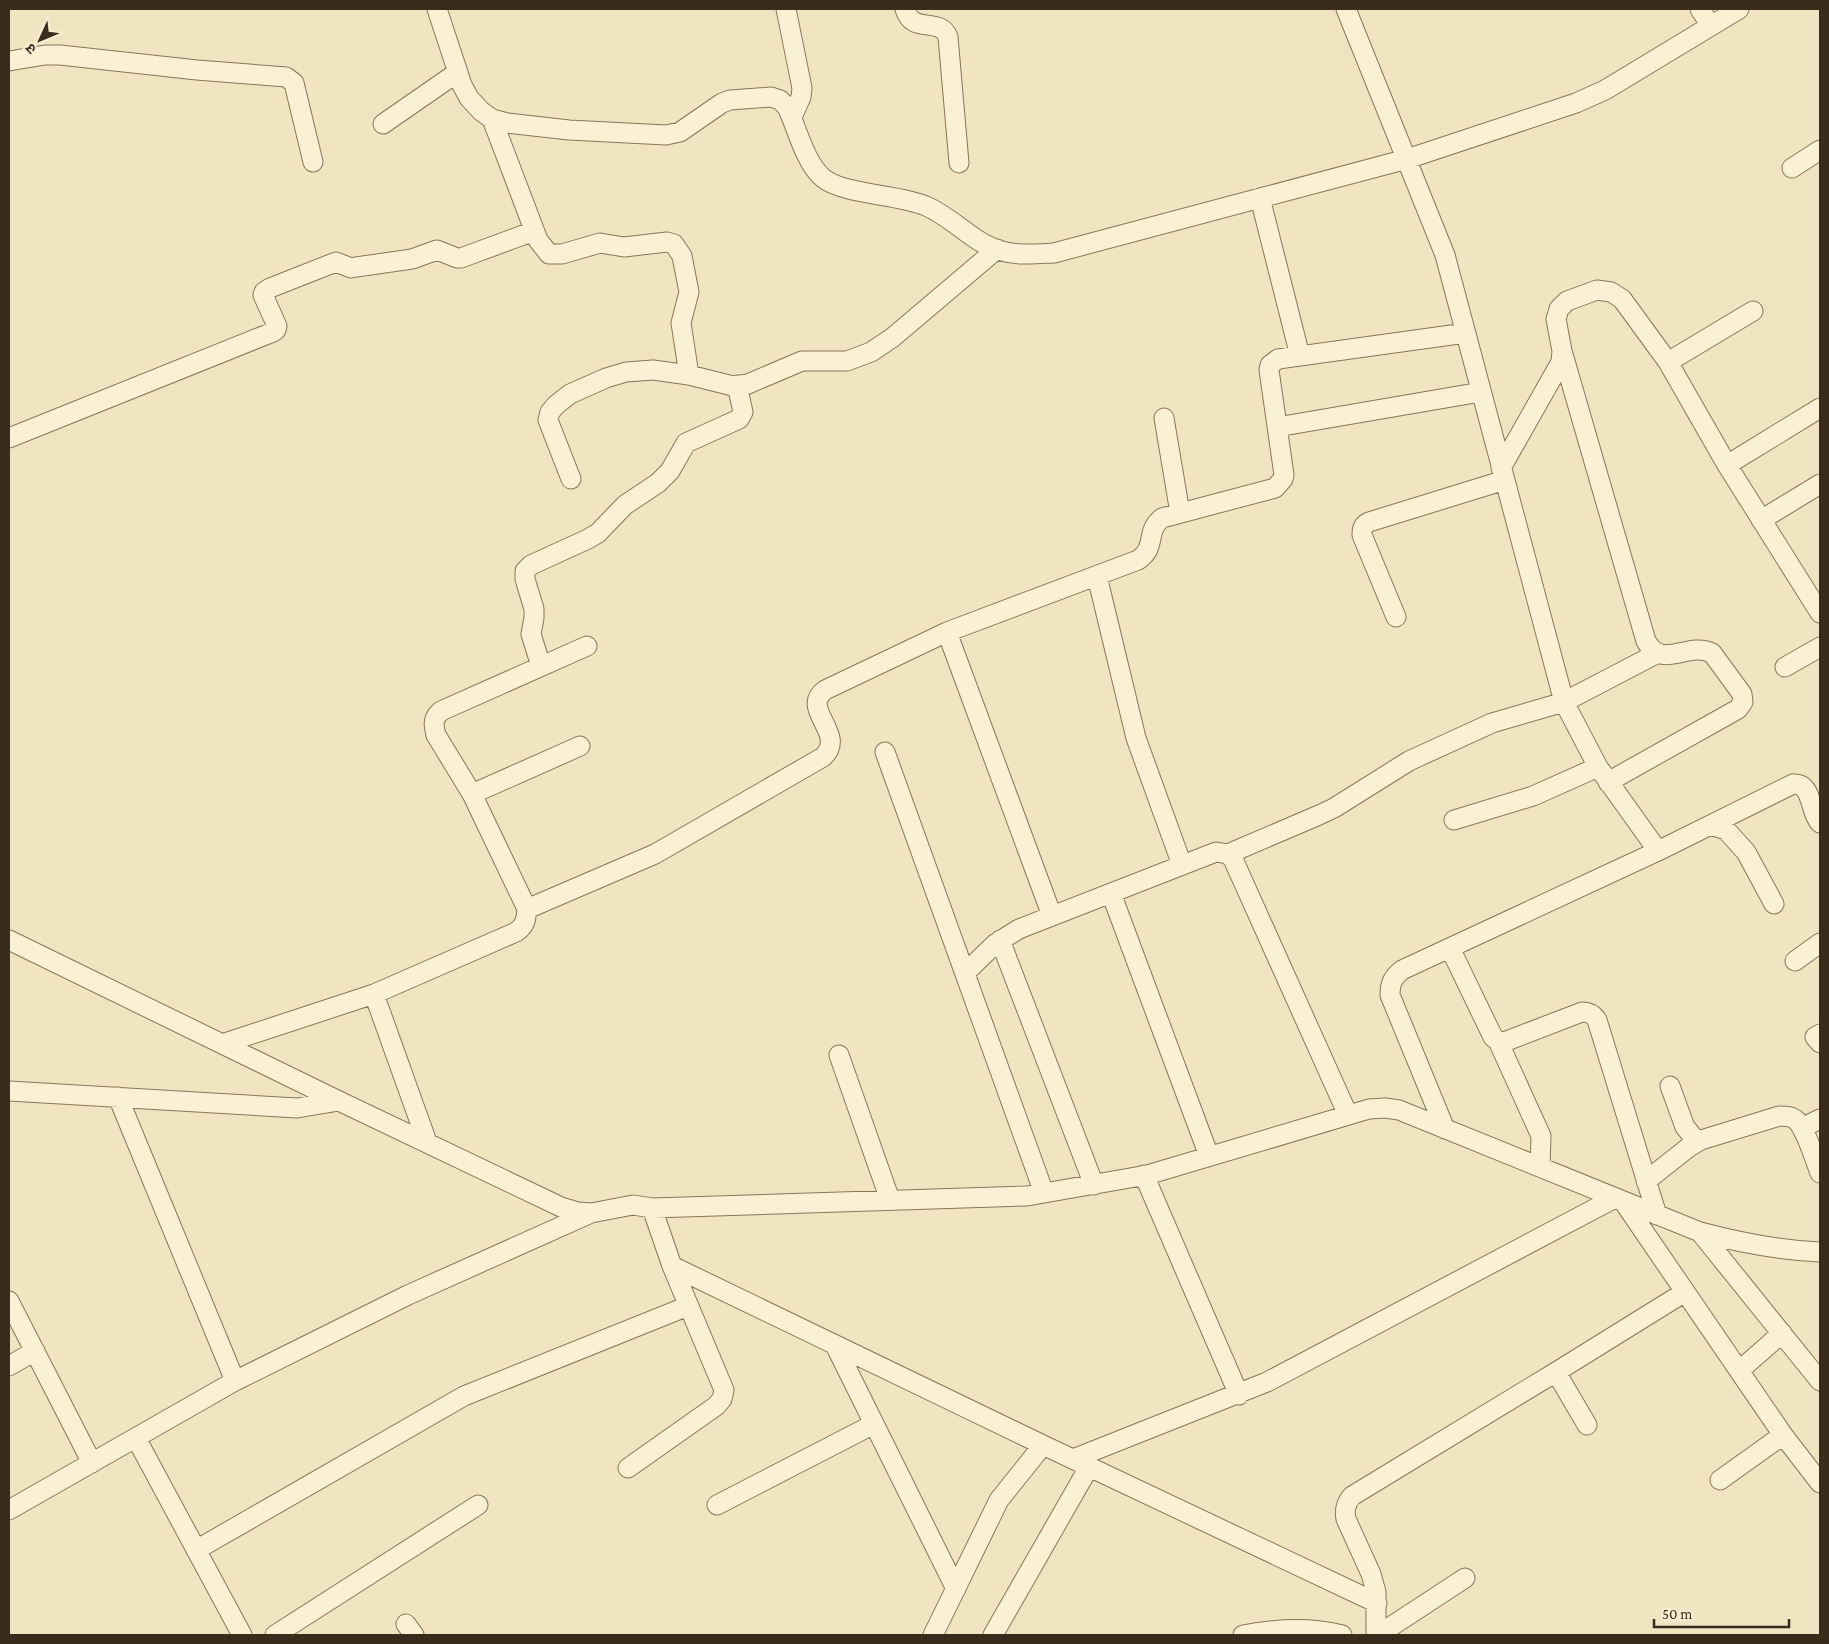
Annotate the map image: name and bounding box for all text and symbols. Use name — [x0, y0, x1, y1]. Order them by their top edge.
north arrow — [15, 15, 65, 65]
text: उ — [21, 40, 39, 58]
scale bar — [1654, 1596, 1789, 1628]
text: 50 m — [1662, 1606, 1692, 1622]

